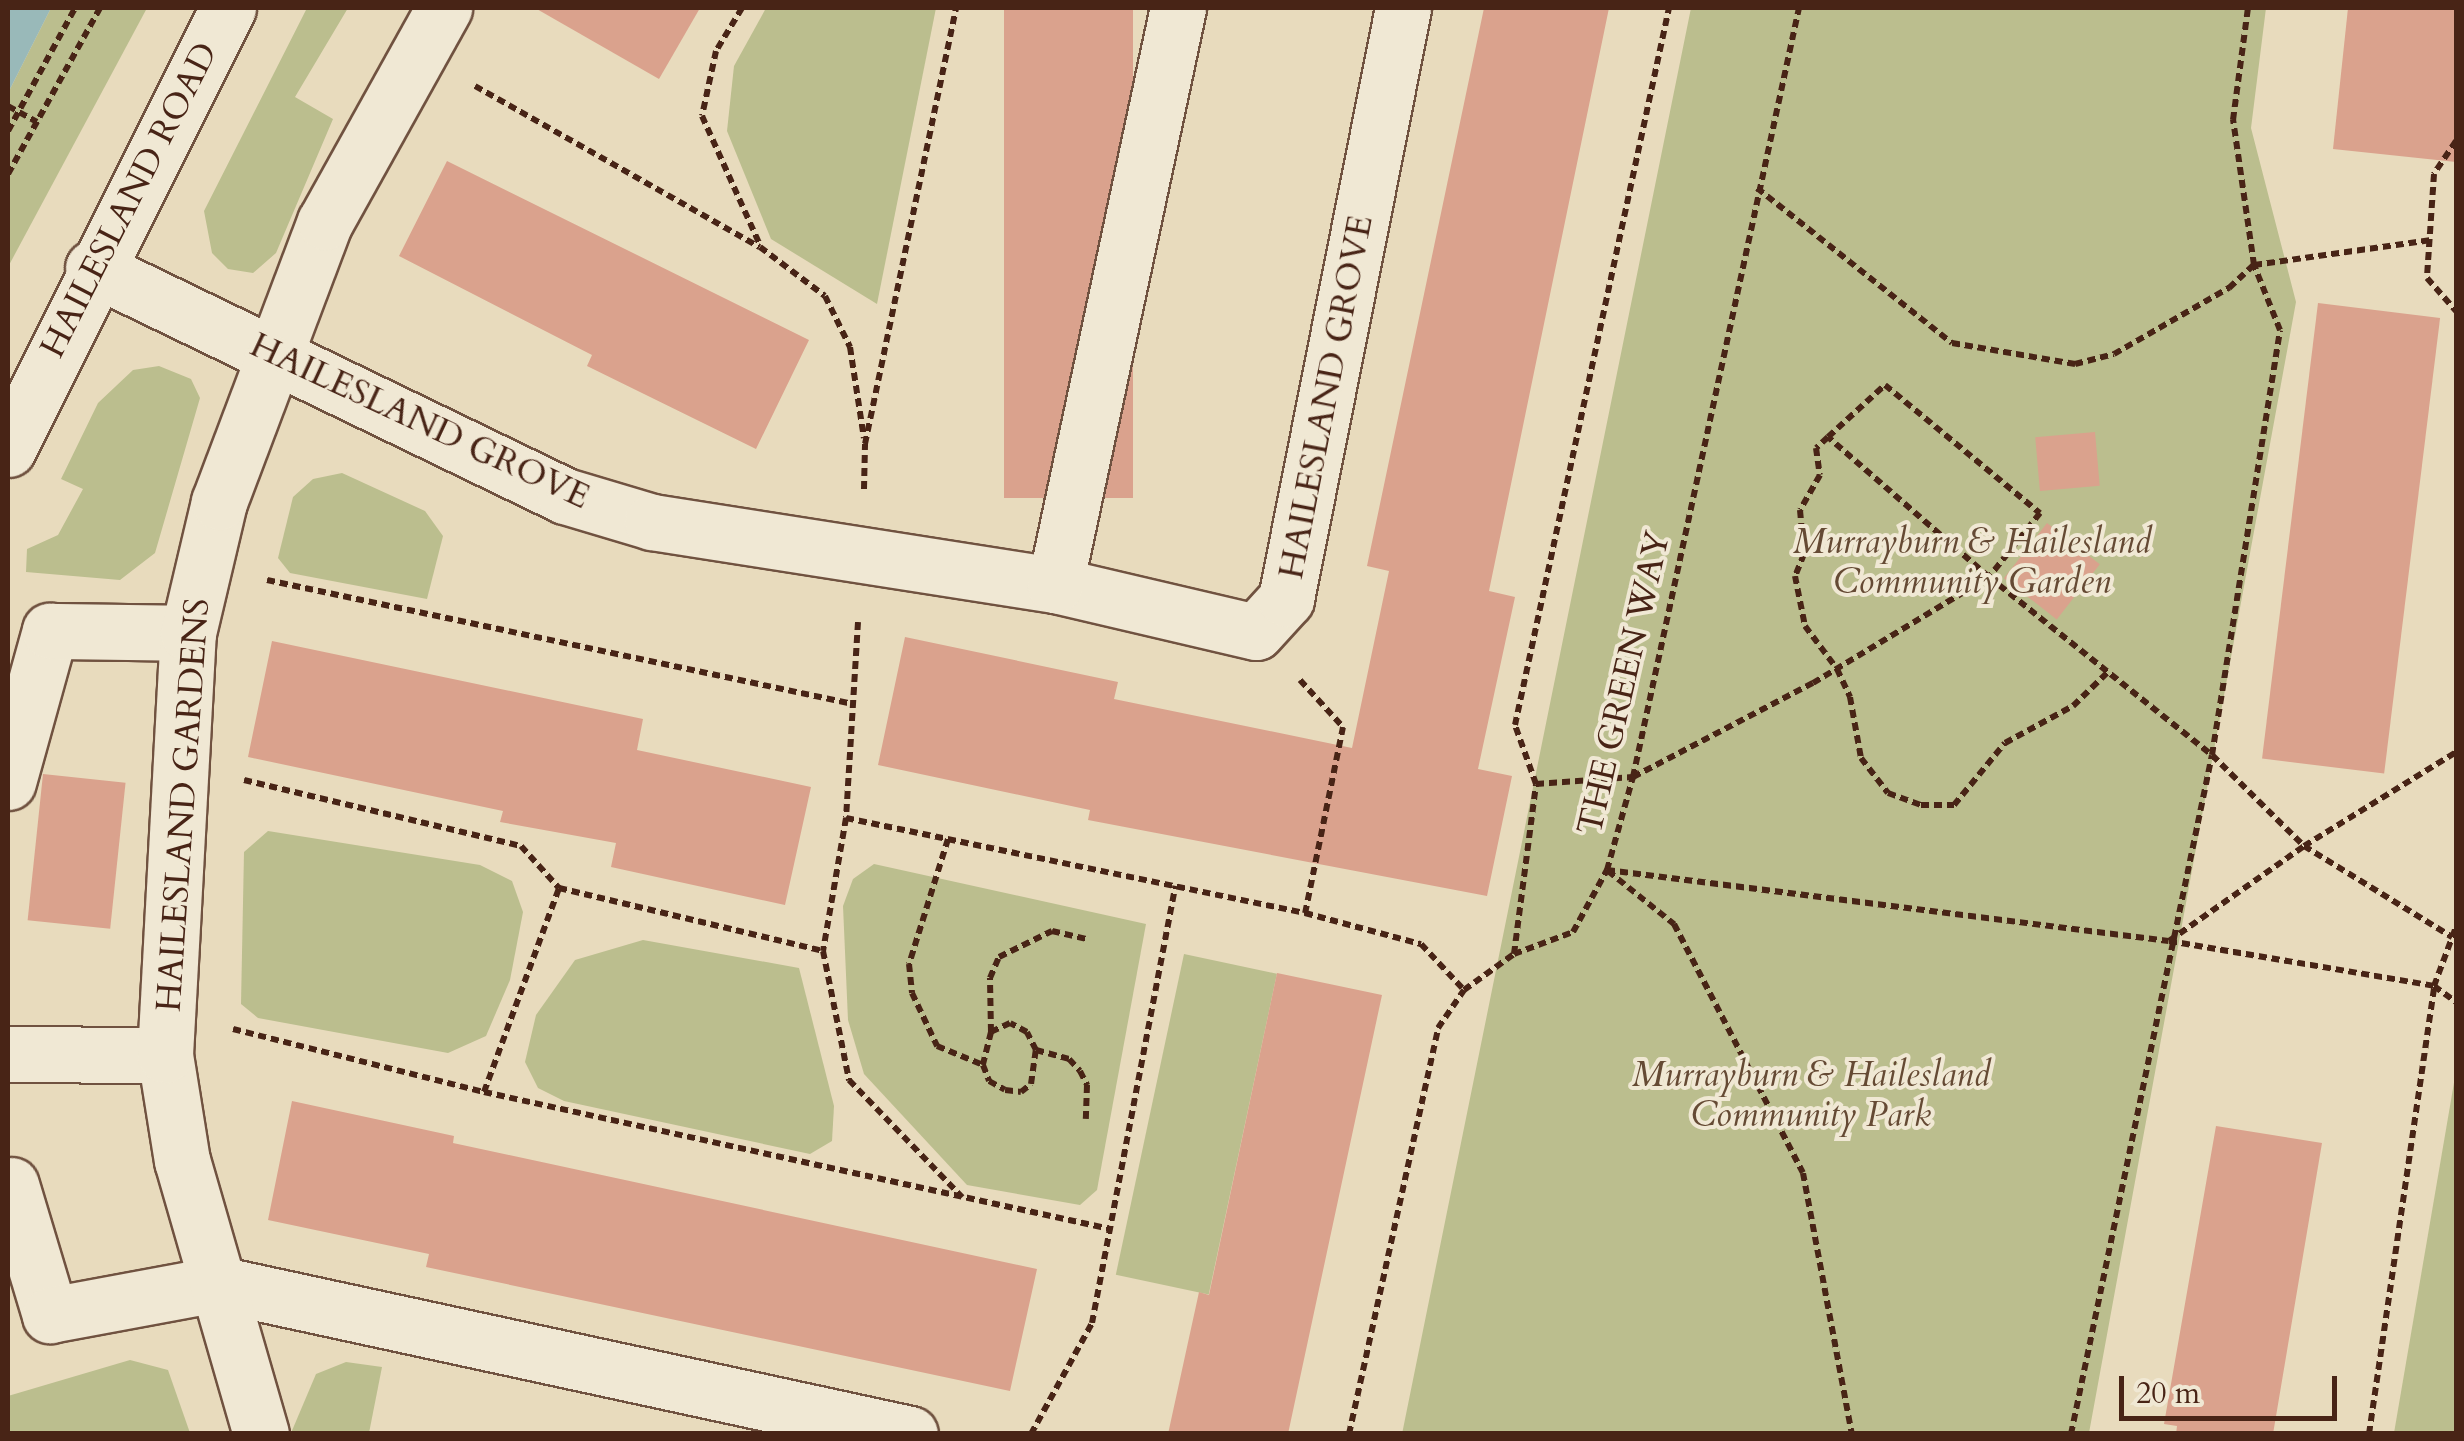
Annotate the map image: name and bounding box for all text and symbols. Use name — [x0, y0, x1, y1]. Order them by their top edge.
street label: HAILESLAND ROAD — [31, 35, 227, 365]
street label: HAILESLAND GROVE — [1270, 212, 1382, 582]
street label: HAILESLAND GROVE — [244, 324, 596, 518]
park label: Murrayburn & Hailesland Community Garden — [1793, 521, 2151, 603]
street label: THE GREEN WAY — [1569, 527, 1679, 839]
street label: HAILESLAND GARDENS — [148, 597, 218, 1013]
park label: Murrayburn & Hailesland Community Park — [1632, 1054, 1990, 1136]
scale bar — [2124, 1356, 2342, 1418]
text: 20 m — [2136, 1373, 2200, 1414]

